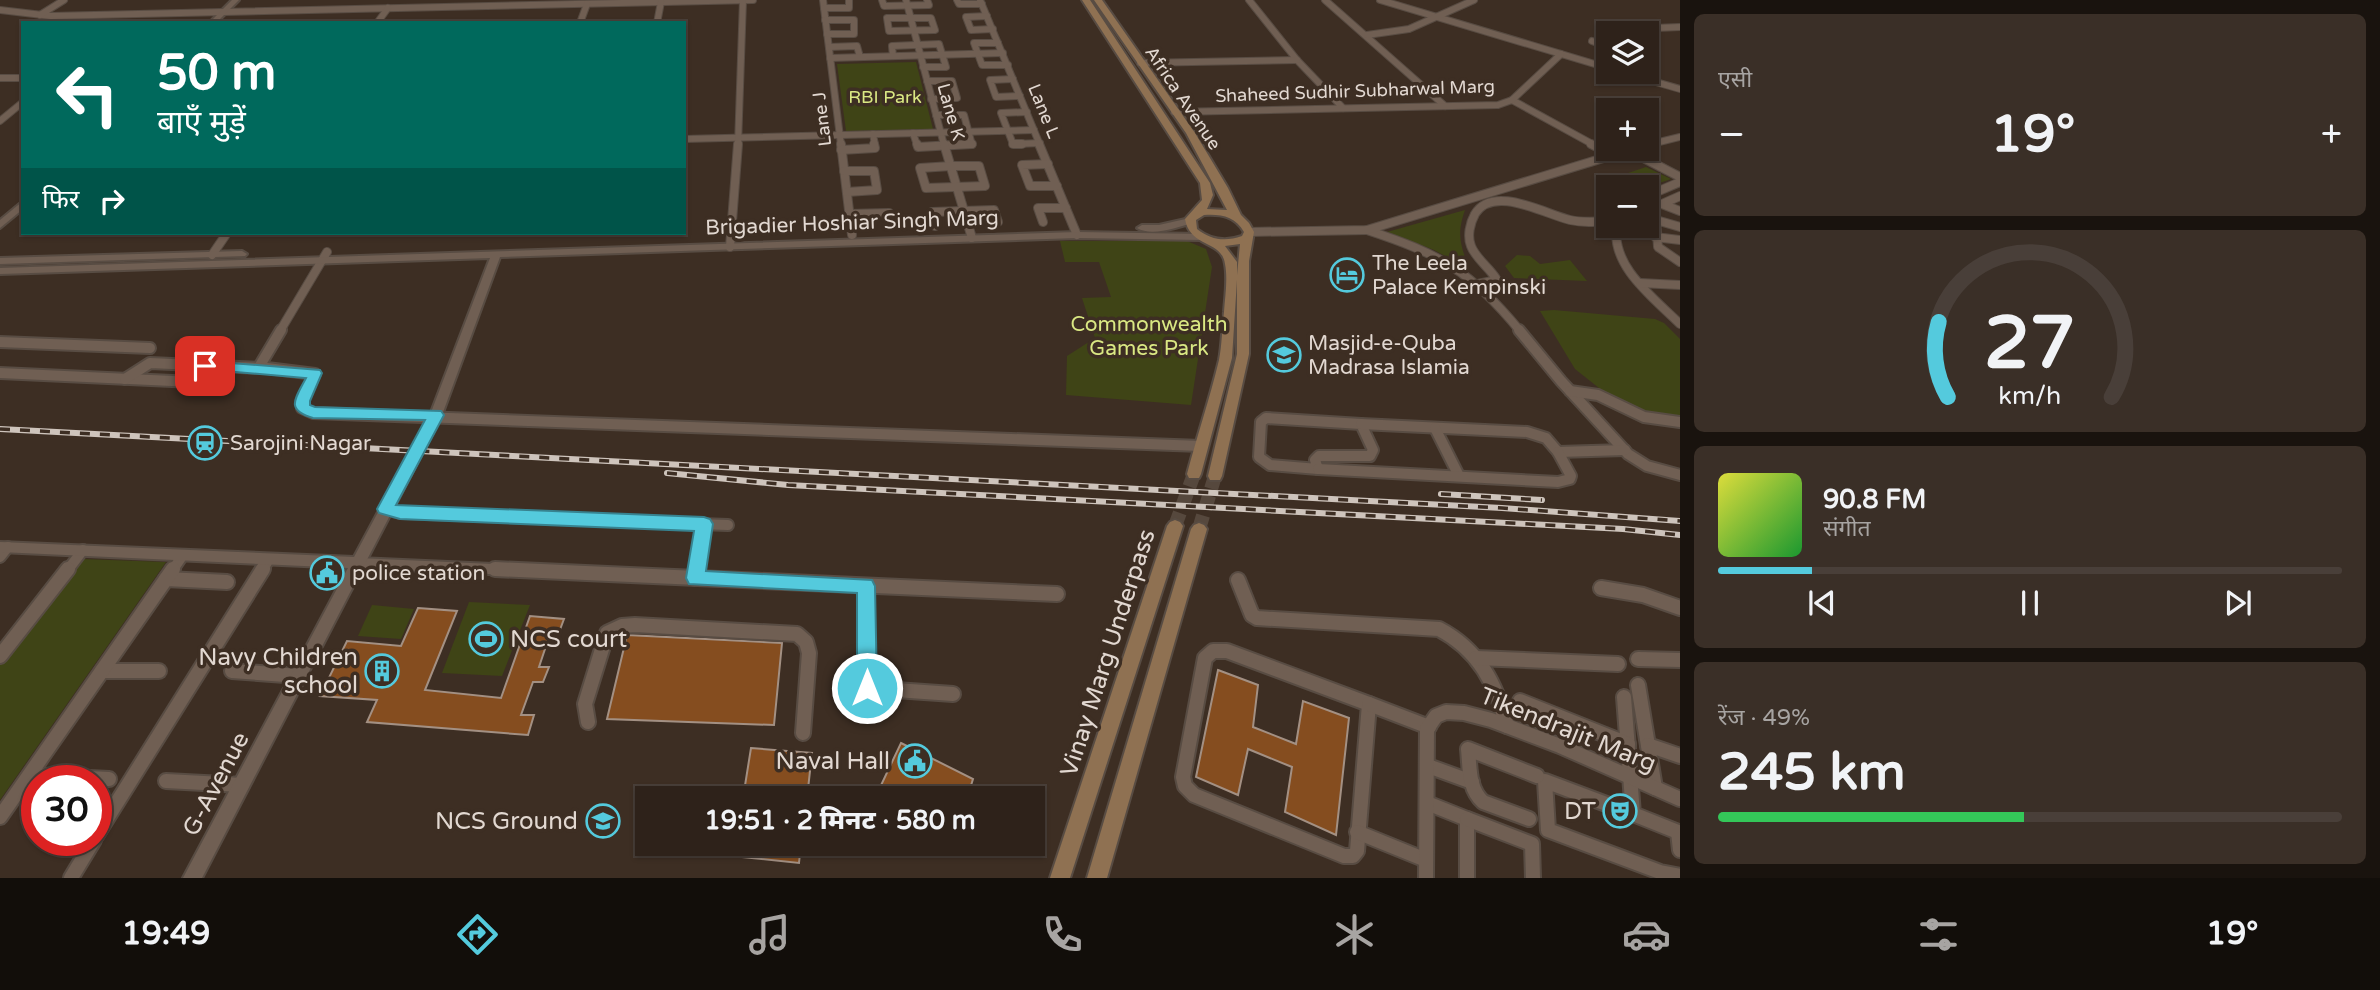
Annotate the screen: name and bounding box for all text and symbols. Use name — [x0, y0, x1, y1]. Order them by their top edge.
map controls — [1596, 21, 1659, 238]
button: layers — [1596, 21, 1659, 84]
street label: Africa Avenue — [1140, 42, 1226, 154]
text: 50 m — [157, 44, 276, 103]
icon: left — [42, 49, 133, 140]
text: एसी — [1718, 66, 1752, 94]
street label: Shaheed Sudhir Subharwal Marg — [1215, 75, 1495, 107]
street label: Lane K — [932, 81, 970, 143]
street label: Lane L — [1023, 81, 1065, 142]
park label: RBI Park — [848, 86, 922, 108]
street label: Lane J — [808, 91, 836, 147]
button: + — [1596, 98, 1659, 161]
text: 19° — [1990, 103, 2075, 166]
text: बाएँ मुड़ें — [157, 104, 246, 142]
text: − — [1718, 112, 1745, 158]
text: + — [2321, 112, 2342, 158]
button: − — [1596, 175, 1659, 238]
icon: right — [93, 182, 131, 220]
text: फिर — [42, 184, 79, 215]
street label: Brigadier Hoshiar Singh Marg — [705, 205, 999, 241]
place label: The Leela Palace Kempinski — [1372, 251, 1546, 300]
hotel icon: The Leela Palace Kempinski — [1328, 256, 1366, 294]
text: 27 — [1984, 300, 2076, 388]
park label: Commonwealth Games Park — [1070, 312, 1228, 361]
place label: Masjid-e-Quba Madrasa Islamia — [1308, 331, 1470, 380]
pin — [175, 336, 235, 396]
school or university icon: Masjid-e-Quba Madrasa Islamia — [1265, 336, 1303, 374]
icon: arrive — [186, 347, 224, 385]
text: km/h — [1999, 381, 2061, 411]
station icon: Sarojini Nagar — [186, 424, 224, 462]
place label: Sarojini Nagar — [230, 431, 371, 456]
text: 90.8 FM — [1823, 484, 1926, 515]
text: संगीत — [1823, 515, 1871, 543]
street label: Vinay Marg Underpass — [1054, 526, 1162, 780]
public building icon: police station — [308, 554, 346, 592]
place label: police station — [352, 561, 485, 586]
icon: previous — [1803, 584, 1841, 622]
icon: pause — [2011, 584, 2049, 622]
icon: next — [2219, 584, 2257, 622]
sports icon: NCS court — [467, 620, 505, 658]
place label: NCS court — [510, 625, 627, 654]
place label: Navy Children school — [198, 643, 358, 700]
position arrow — [830, 651, 904, 725]
building icon: Navy Children school — [363, 652, 401, 690]
street label: Tikendrajit Marg — [1476, 681, 1660, 779]
text: रेंज · 49% — [1718, 704, 1810, 732]
street label: G-Avenue — [177, 727, 255, 841]
text: 245 km — [1718, 741, 1906, 804]
public building icon: Naval Hall — [896, 742, 934, 780]
place label: Naval Hall — [776, 747, 890, 776]
speed limit sign: 30 — [21, 765, 112, 856]
theatre icon: DT — [1601, 792, 1639, 830]
place label: DT — [1564, 797, 1596, 826]
school or university icon: NCS Ground — [584, 802, 622, 840]
text: 19:51 · 2 मिनट · 580 m — [704, 805, 976, 836]
place label: NCS Ground — [435, 807, 578, 836]
icon: directions — [453, 910, 502, 959]
icon: music — [745, 910, 794, 959]
icon: phone — [1038, 910, 1087, 959]
icon: climate — [1330, 910, 1379, 959]
icon: car — [1622, 910, 1671, 959]
icon: filters — [1914, 910, 1963, 959]
text: 19:49 — [122, 915, 210, 953]
text: 19° — [2206, 915, 2258, 953]

